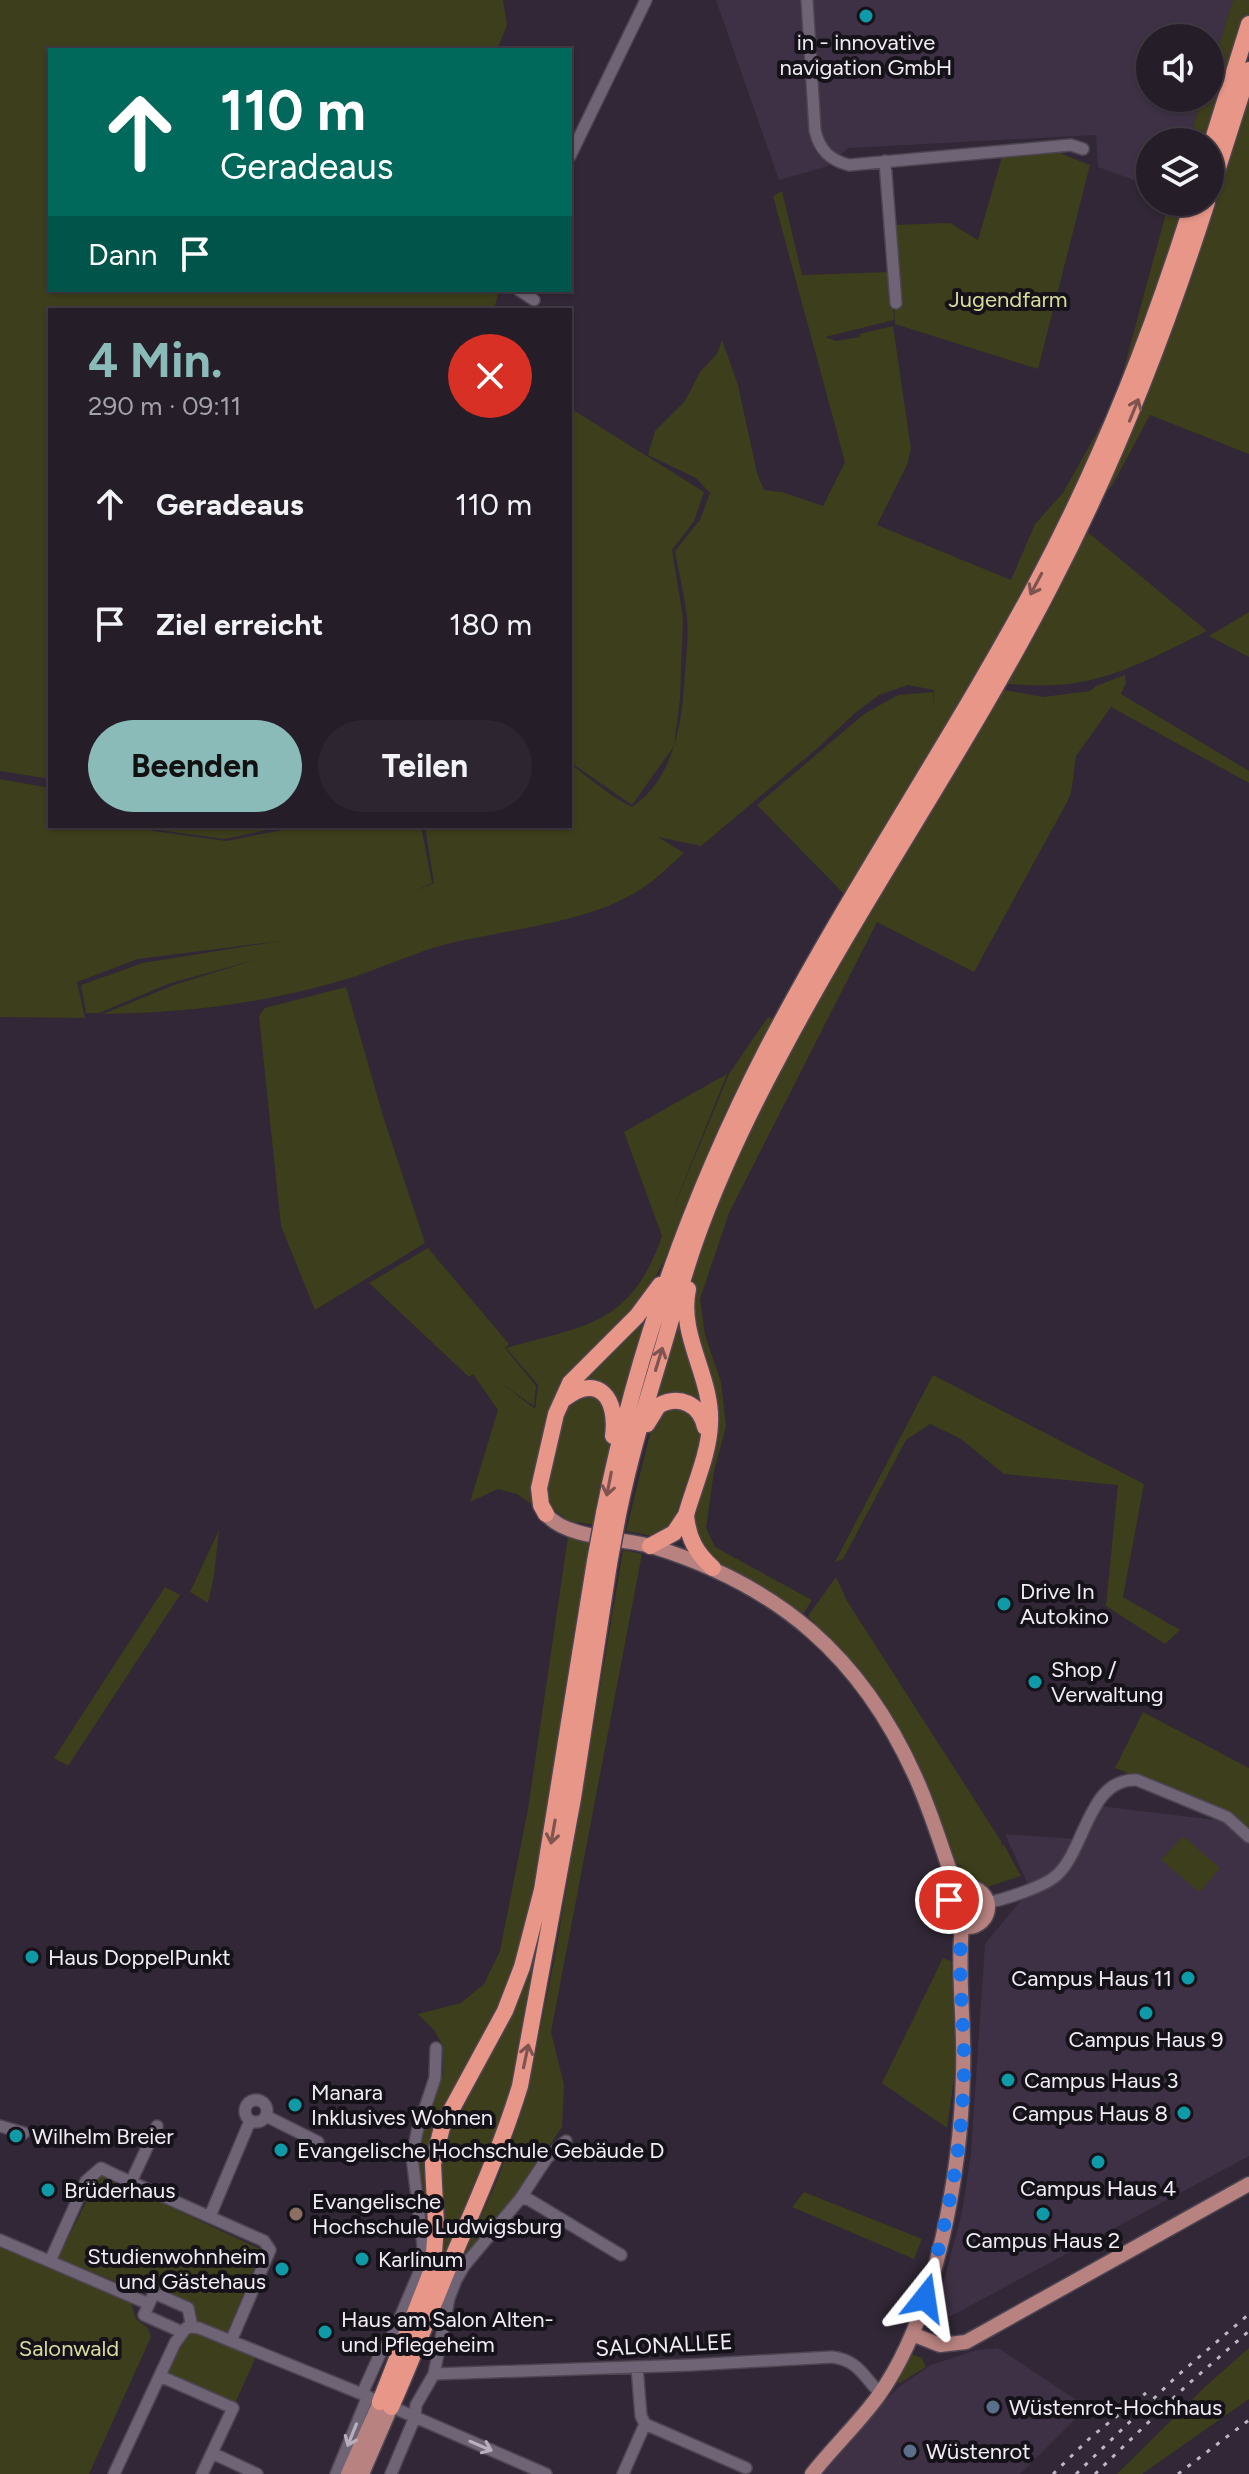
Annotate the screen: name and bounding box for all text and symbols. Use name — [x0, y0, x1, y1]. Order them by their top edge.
marker: in - innovative navigation GmbH — [857, 7, 875, 25]
map controls — [1136, 24, 1224, 216]
button: sound — [1136, 24, 1224, 112]
place label: in - innovative navigation GmbH — [780, 29, 952, 81]
text: 110 m — [220, 77, 366, 144]
icon: ahead — [88, 80, 192, 184]
button: layers — [1136, 128, 1224, 216]
text: Geradeaus — [220, 145, 394, 188]
icon: arrive — [173, 232, 217, 276]
text: Dann — [88, 236, 157, 273]
park label: Jugendfarm — [948, 286, 1068, 313]
text: 4 Min. — [88, 331, 223, 389]
button: close — [448, 334, 532, 418]
text: 290 m · 09:11 — [88, 390, 241, 422]
one-way arrow — [1127, 398, 1142, 423]
icon: ahead — [88, 482, 132, 526]
text: Geradeaus — [156, 486, 304, 523]
text: 110 m — [455, 486, 532, 523]
one-way arrow — [1027, 572, 1043, 595]
icon: arrive — [88, 602, 132, 646]
text: Ziel erreicht — [156, 606, 323, 643]
text: 180 m — [449, 606, 532, 643]
button: Beenden — [88, 720, 302, 812]
button: Teilen — [318, 720, 532, 812]
one-way arrow — [652, 1347, 667, 1373]
one-way arrow — [601, 1471, 616, 1497]
place label: Drive In Autokino — [1020, 1578, 1109, 1630]
marker: Drive In Autokino — [995, 1595, 1013, 1613]
place label: Shop / Verwaltung — [1051, 1656, 1164, 1708]
marker: Shop / Verwaltung — [1026, 1673, 1044, 1691]
one-way arrow — [544, 1819, 559, 1844]
pin — [915, 1866, 983, 1934]
icon: arrive — [927, 1878, 971, 1922]
place label: Haus DoppelPunkt — [48, 1944, 231, 1971]
marker: Haus DoppelPunkt — [23, 1948, 41, 1966]
place label: Campus Haus 11 — [1011, 1965, 1172, 1992]
marker: Campus Haus 11 — [1179, 1969, 1197, 1987]
marker: Campus Haus 9 — [1137, 2004, 1155, 2022]
place label: Campus Haus 9 — [1069, 2026, 1223, 2053]
one-way arrow — [519, 2044, 534, 2069]
place label: Campus Haus 3 — [1024, 2067, 1178, 2094]
marker: Campus Haus 3 — [999, 2071, 1017, 2089]
place label: Manara Inklusives Wohnen — [311, 2079, 493, 2131]
marker: Manara Inklusives Wohnen — [286, 2096, 304, 2114]
place label: Campus Haus 8 — [1012, 2100, 1168, 2127]
marker: Campus Haus 8 — [1175, 2104, 1193, 2122]
place label: Wilhelm Breier — [32, 2123, 174, 2150]
marker: Wilhelm Breier — [7, 2127, 25, 2145]
place label: Evangelische Hochschule Gebäude D — [297, 2137, 664, 2164]
marker: Evangelische Hochschule Gebäude D — [272, 2141, 290, 2159]
marker: Campus Haus 4 — [1089, 2153, 1107, 2171]
place label: Campus Haus 4 — [1020, 2175, 1176, 2202]
place label: Brüderhaus — [64, 2177, 176, 2204]
marker: Brüderhaus — [39, 2181, 57, 2199]
place label: Evangelische Hochschule Ludwigsburg — [312, 2188, 562, 2240]
marker: Evangelische Hochschule Ludwigsburg — [287, 2205, 305, 2223]
marker: Campus Haus 2 — [1034, 2205, 1052, 2223]
place label: Campus Haus 2 — [966, 2227, 1120, 2254]
place label: Studienwohnheim und Gästehaus — [87, 2243, 266, 2295]
place label: Karlinum — [378, 2246, 463, 2273]
marker: Karlinum — [353, 2250, 371, 2268]
position arrow — [883, 2256, 967, 2340]
marker: Studienwohnheim und Gästehaus — [273, 2260, 291, 2278]
place label: Haus am Salon Alten- und Pflegeheim — [341, 2306, 554, 2358]
marker: Haus am Salon Alten- und Pflegeheim — [316, 2323, 334, 2341]
street label: SALONALLEE — [595, 2328, 733, 2362]
park label: Salonwald — [19, 2335, 119, 2362]
place label: Wüstenrot-Hochhaus — [1009, 2394, 1222, 2421]
marker: Wüstenrot-Hochhaus — [984, 2398, 1002, 2416]
one-way arrow — [344, 2422, 358, 2447]
place label: Wüstenrot — [926, 2438, 1031, 2465]
one-way arrow — [468, 2439, 492, 2454]
marker: Wüstenrot — [901, 2442, 919, 2460]

